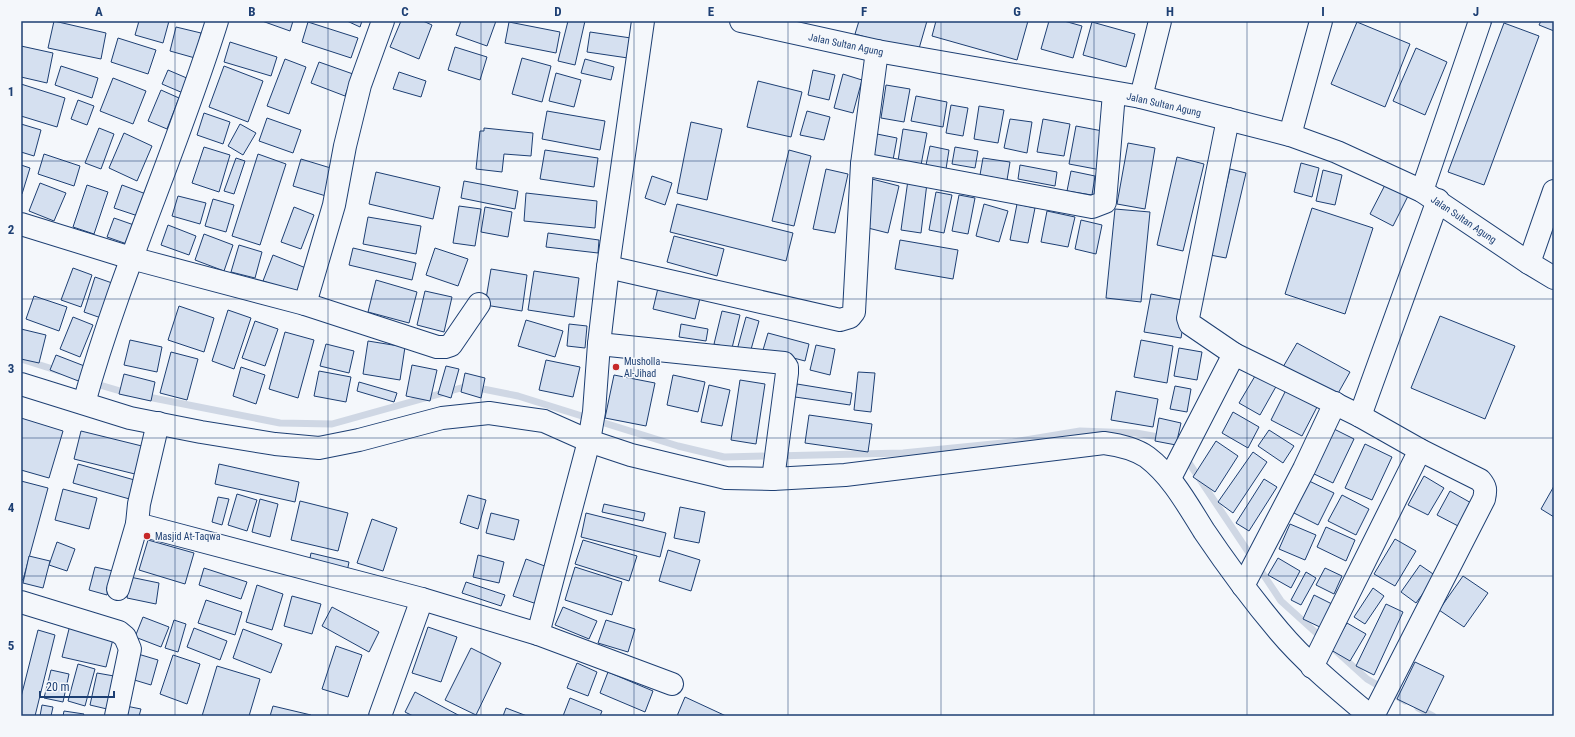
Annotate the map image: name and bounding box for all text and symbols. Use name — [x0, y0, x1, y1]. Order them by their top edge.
text: A — [95, 4, 103, 19]
text: B — [248, 4, 256, 19]
text: C — [401, 4, 409, 19]
text: D — [554, 4, 562, 19]
text: E — [708, 4, 715, 19]
text: F — [861, 4, 867, 19]
text: G — [1013, 4, 1021, 19]
text: H — [1166, 4, 1174, 19]
text: I — [1321, 4, 1325, 19]
text: J — [1473, 4, 1479, 19]
street label: Jalan Sultan Agung — [807, 31, 884, 58]
text: 1 — [8, 84, 14, 99]
street label: Jalan Sultan Agung — [1125, 91, 1202, 118]
street label: Jalan Sultan Agung — [1429, 194, 1499, 245]
text: 2 — [8, 222, 15, 237]
place label: Musholla Al-Jihad — [624, 356, 660, 379]
text: 3 — [8, 361, 14, 376]
marker: Musholla Al-Jihad — [611, 362, 621, 372]
text: 4 — [8, 500, 15, 515]
marker: Masjid At-Taqwa — [142, 531, 152, 541]
place label: Masjid At-Taqwa — [155, 531, 221, 542]
text: 5 — [8, 638, 15, 653]
scale bar — [40, 673, 114, 699]
text: 20 m — [46, 680, 70, 694]

